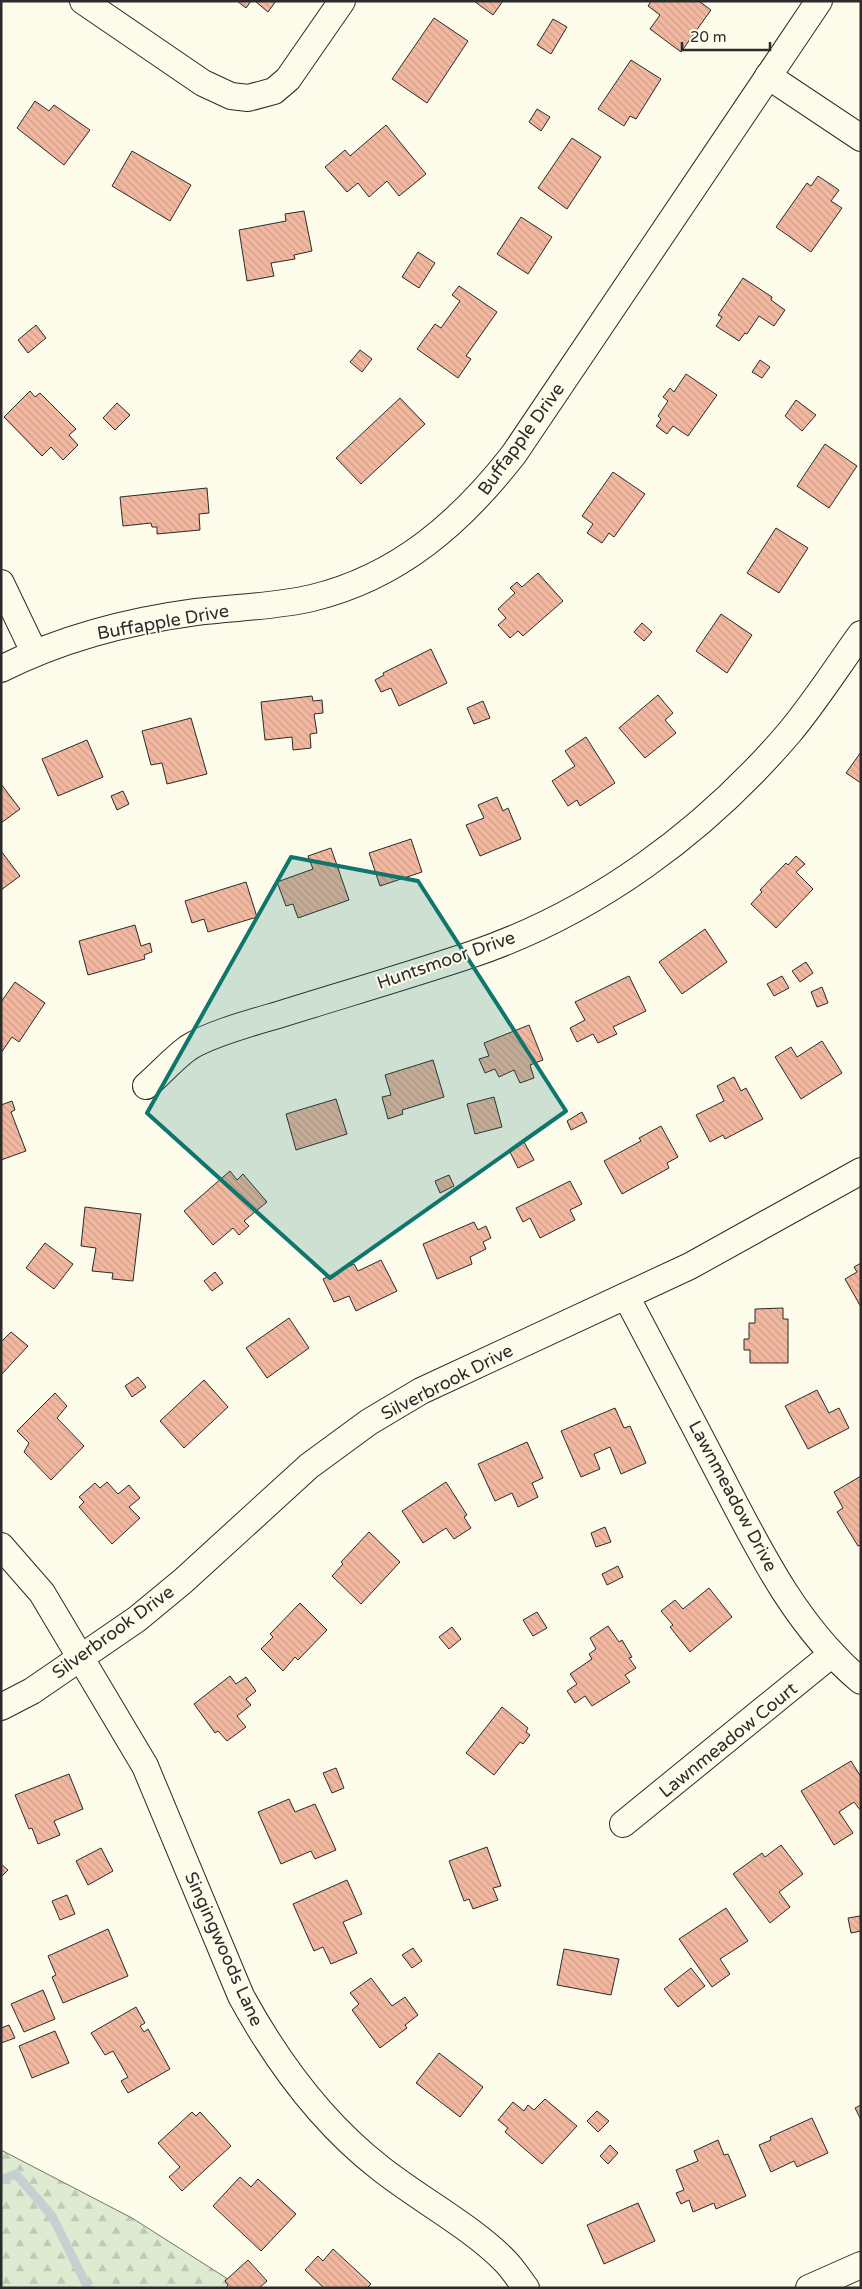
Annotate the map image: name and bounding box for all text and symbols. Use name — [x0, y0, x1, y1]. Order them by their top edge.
scale bar — [682, 20, 770, 52]
text: 20 m — [690, 28, 727, 46]
street label: Buffapple Drive — [473, 379, 569, 499]
street label: Buffapple Drive — [95, 600, 231, 644]
street label: Huntsmoor Drive — [374, 926, 518, 994]
street label: Silverbrook Drive — [377, 1339, 517, 1425]
street label: Lawnmeadow Drive — [684, 1417, 782, 1575]
street label: Silverbrook Drive — [48, 1580, 178, 1684]
street label: Lawnmeadow Court — [654, 1677, 802, 1802]
street label: Singingwoods Lane — [180, 1868, 268, 2030]

